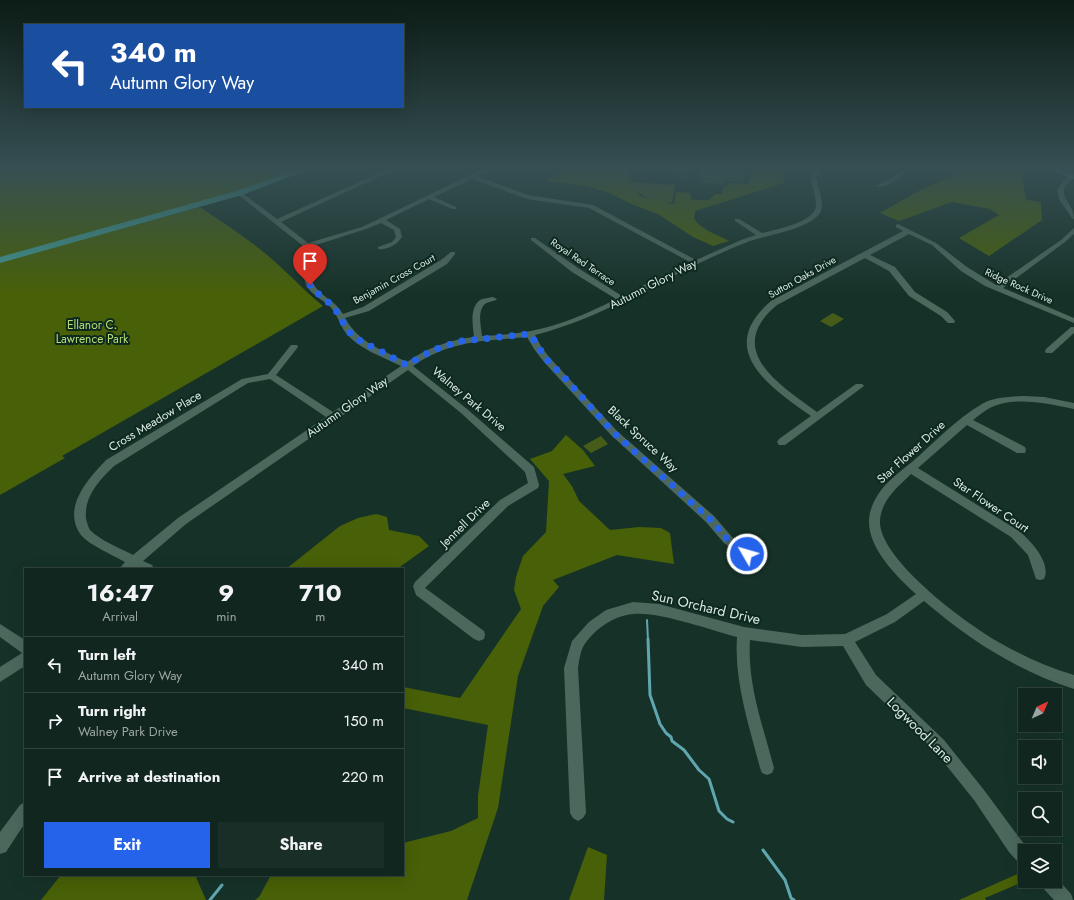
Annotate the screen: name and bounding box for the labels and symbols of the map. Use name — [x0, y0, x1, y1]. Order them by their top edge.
street label: Royal Red Terrace — [548, 235, 618, 289]
pin — [293, 244, 327, 285]
street label: Benjamin Cross Court — [350, 250, 438, 308]
street label: Sutton Oaks Drive — [765, 252, 839, 302]
street label: Autumn Glory Way — [606, 254, 701, 314]
street label: Ridge Rock Drive — [982, 264, 1056, 308]
park label: Ellanor C. Lawrence Park — [56, 316, 129, 348]
street label: Walney Park Drive — [428, 363, 510, 435]
street label: Autumn Glory Way — [302, 372, 392, 442]
street label: Cross Meadow Place — [105, 386, 205, 456]
street label: Black Spruce Way — [604, 401, 683, 477]
street label: Star Flower Drive — [873, 416, 949, 488]
street label: Star Flower Court — [949, 473, 1033, 537]
street label: Jennell Drive — [434, 494, 494, 553]
position arrow — [726, 533, 768, 575]
street label: Sun Orchard Drive — [650, 585, 762, 629]
north arrow — [1018, 688, 1062, 732]
street label: Logwood Lane — [882, 692, 958, 768]

